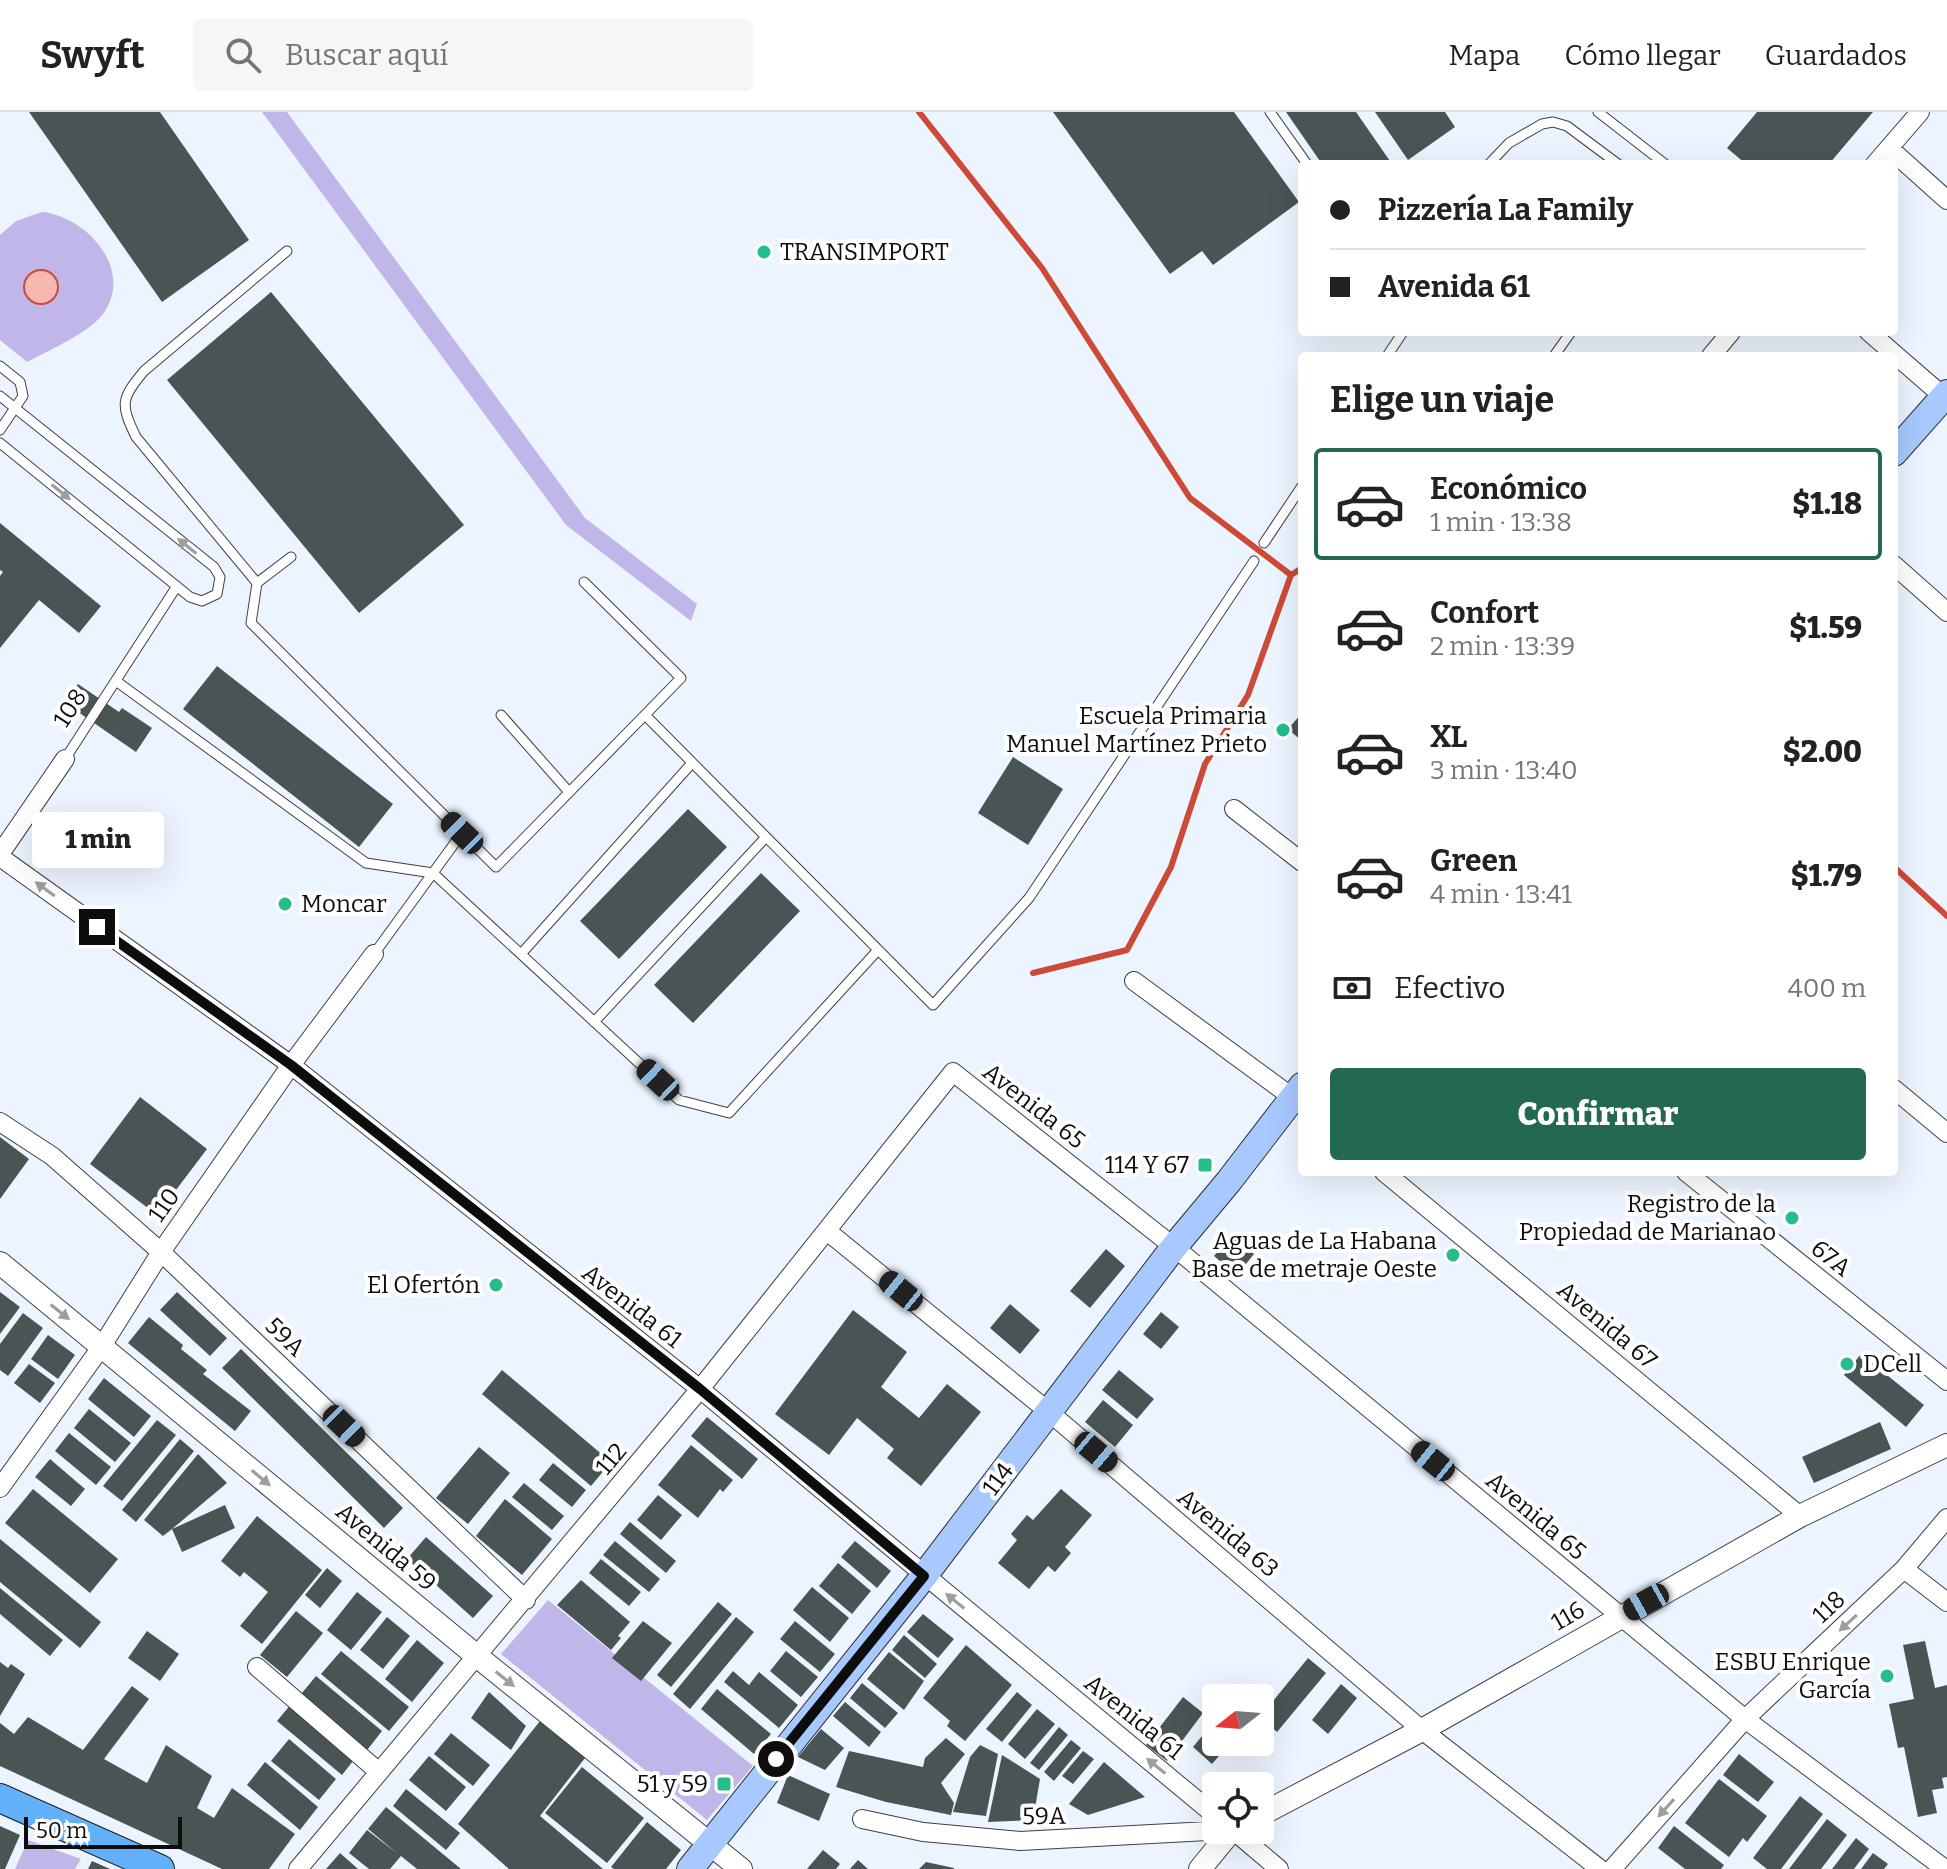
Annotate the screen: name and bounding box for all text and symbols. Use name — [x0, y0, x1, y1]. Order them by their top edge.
search box — [193, 19, 753, 91]
text: Swyft — [40, 32, 145, 78]
icon: search — [221, 33, 265, 77]
text: Buscar aquí — [285, 37, 448, 73]
text: Mapa — [1449, 39, 1520, 72]
text: Cómo llegar — [1564, 39, 1721, 72]
text: Guardados — [1765, 39, 1907, 72]
text: Pizzería La Family — [1378, 192, 1633, 228]
place label: TRANSIMPORT — [780, 238, 949, 266]
marker: TRANSIMPORT — [755, 243, 773, 261]
text: Avenida 61 — [1378, 269, 1530, 305]
text: Elige un viaje — [1330, 378, 1554, 422]
icon: car — [1334, 468, 1406, 540]
text: Económico — [1430, 471, 1587, 507]
one-way arrow — [50, 483, 70, 500]
text: $1.18 — [1792, 486, 1862, 522]
text: 1 min · 13:38 — [1430, 507, 1572, 538]
one-way arrow — [177, 539, 197, 555]
icon: car — [1334, 592, 1406, 664]
text: Confort — [1430, 595, 1539, 631]
text: $1.59 — [1789, 610, 1862, 646]
text: 2 min · 13:39 — [1430, 631, 1575, 662]
street label: 108 — [47, 684, 93, 732]
place label: Escuela Primaria Manuel Martínez Prieto — [1006, 702, 1267, 758]
icon: car — [1334, 716, 1406, 788]
text: XL — [1430, 719, 1467, 755]
marker: Escuela Primaria Manuel Martínez Prieto — [1274, 721, 1292, 739]
text: $2.00 — [1783, 734, 1862, 770]
text: 3 min · 13:40 — [1430, 755, 1578, 786]
car — [436, 808, 488, 858]
callout: 1 min — [31, 811, 163, 867]
text: 1 min — [65, 824, 131, 855]
icon: car — [1334, 840, 1406, 912]
text: Green — [1430, 843, 1517, 879]
text: $1.79 — [1791, 858, 1862, 894]
text: 4 min · 13:41 — [1430, 879, 1572, 910]
one-way arrow — [34, 882, 55, 898]
place label: Moncar — [301, 890, 387, 918]
marker: Moncar — [276, 895, 294, 913]
route end — [79, 909, 115, 945]
icon: cash — [1330, 966, 1374, 1010]
text: Efectivo — [1394, 970, 1506, 1006]
text: 400 m — [1787, 973, 1866, 1004]
car — [632, 1055, 684, 1105]
street label: Avenida 65 — [977, 1057, 1091, 1155]
button: Confirmar — [1330, 1068, 1866, 1160]
place label: 114 Y 67 — [1105, 1151, 1189, 1179]
marker: 114 Y 67 — [1196, 1156, 1214, 1174]
street label: 110 — [143, 1183, 185, 1227]
place label: Registro de la Propiedad de Marianao — [1519, 1190, 1776, 1246]
marker: Registro de la Propiedad de Marianao — [1783, 1209, 1801, 1227]
place label: Aguas de La Habana Base de metraje Oeste — [1191, 1227, 1437, 1283]
street label: 67A — [1806, 1234, 1856, 1282]
marker: Aguas de La Habana Base de metraje Oeste — [1444, 1246, 1462, 1264]
street label: Avenida 61 — [577, 1258, 688, 1354]
car — [875, 1267, 927, 1315]
place label: El Ofertón — [367, 1271, 480, 1299]
street label: Avenida 67 — [1552, 1275, 1662, 1375]
marker: El Ofertón — [487, 1276, 505, 1294]
one-way arrow — [50, 1303, 70, 1320]
street label: 59A — [260, 1312, 310, 1362]
place label: DCell — [1863, 1350, 1922, 1378]
marker: DCell — [1838, 1355, 1856, 1373]
car — [318, 1401, 370, 1451]
car — [1070, 1427, 1122, 1477]
car — [1407, 1437, 1459, 1485]
street label: 112 — [590, 1438, 632, 1480]
street label: 114 — [977, 1457, 1019, 1501]
street label: Avenida 65 — [1480, 1466, 1592, 1566]
one-way arrow — [251, 1469, 271, 1485]
street label: Avenida 63 — [1172, 1483, 1284, 1583]
street label: Avenida 59 — [330, 1497, 442, 1597]
car — [1619, 1580, 1673, 1624]
street label: 118 — [1807, 1585, 1851, 1629]
one-way arrow — [945, 1593, 965, 1610]
street label: 116 — [1546, 1595, 1590, 1637]
one-way arrow — [1838, 1613, 1857, 1631]
place label: ESBU Enrique García — [1715, 1648, 1871, 1704]
marker: ESBU Enrique García — [1878, 1667, 1896, 1685]
street label: Avenida 61 — [1079, 1669, 1189, 1765]
one-way arrow — [495, 1670, 515, 1686]
north arrow — [1202, 1684, 1274, 1756]
map controls — [1202, 1684, 1274, 1844]
route start — [758, 1741, 794, 1777]
one-way arrow — [1146, 1758, 1166, 1775]
place label: 51 y 59 — [637, 1770, 708, 1798]
button: locate — [1202, 1772, 1274, 1844]
marker: 51 y 59 — [715, 1775, 733, 1793]
one-way arrow — [1658, 1798, 1675, 1818]
street label: 59A — [1022, 1802, 1066, 1830]
scale bar — [24, 1813, 182, 1849]
text: 50 m — [36, 1817, 87, 1844]

